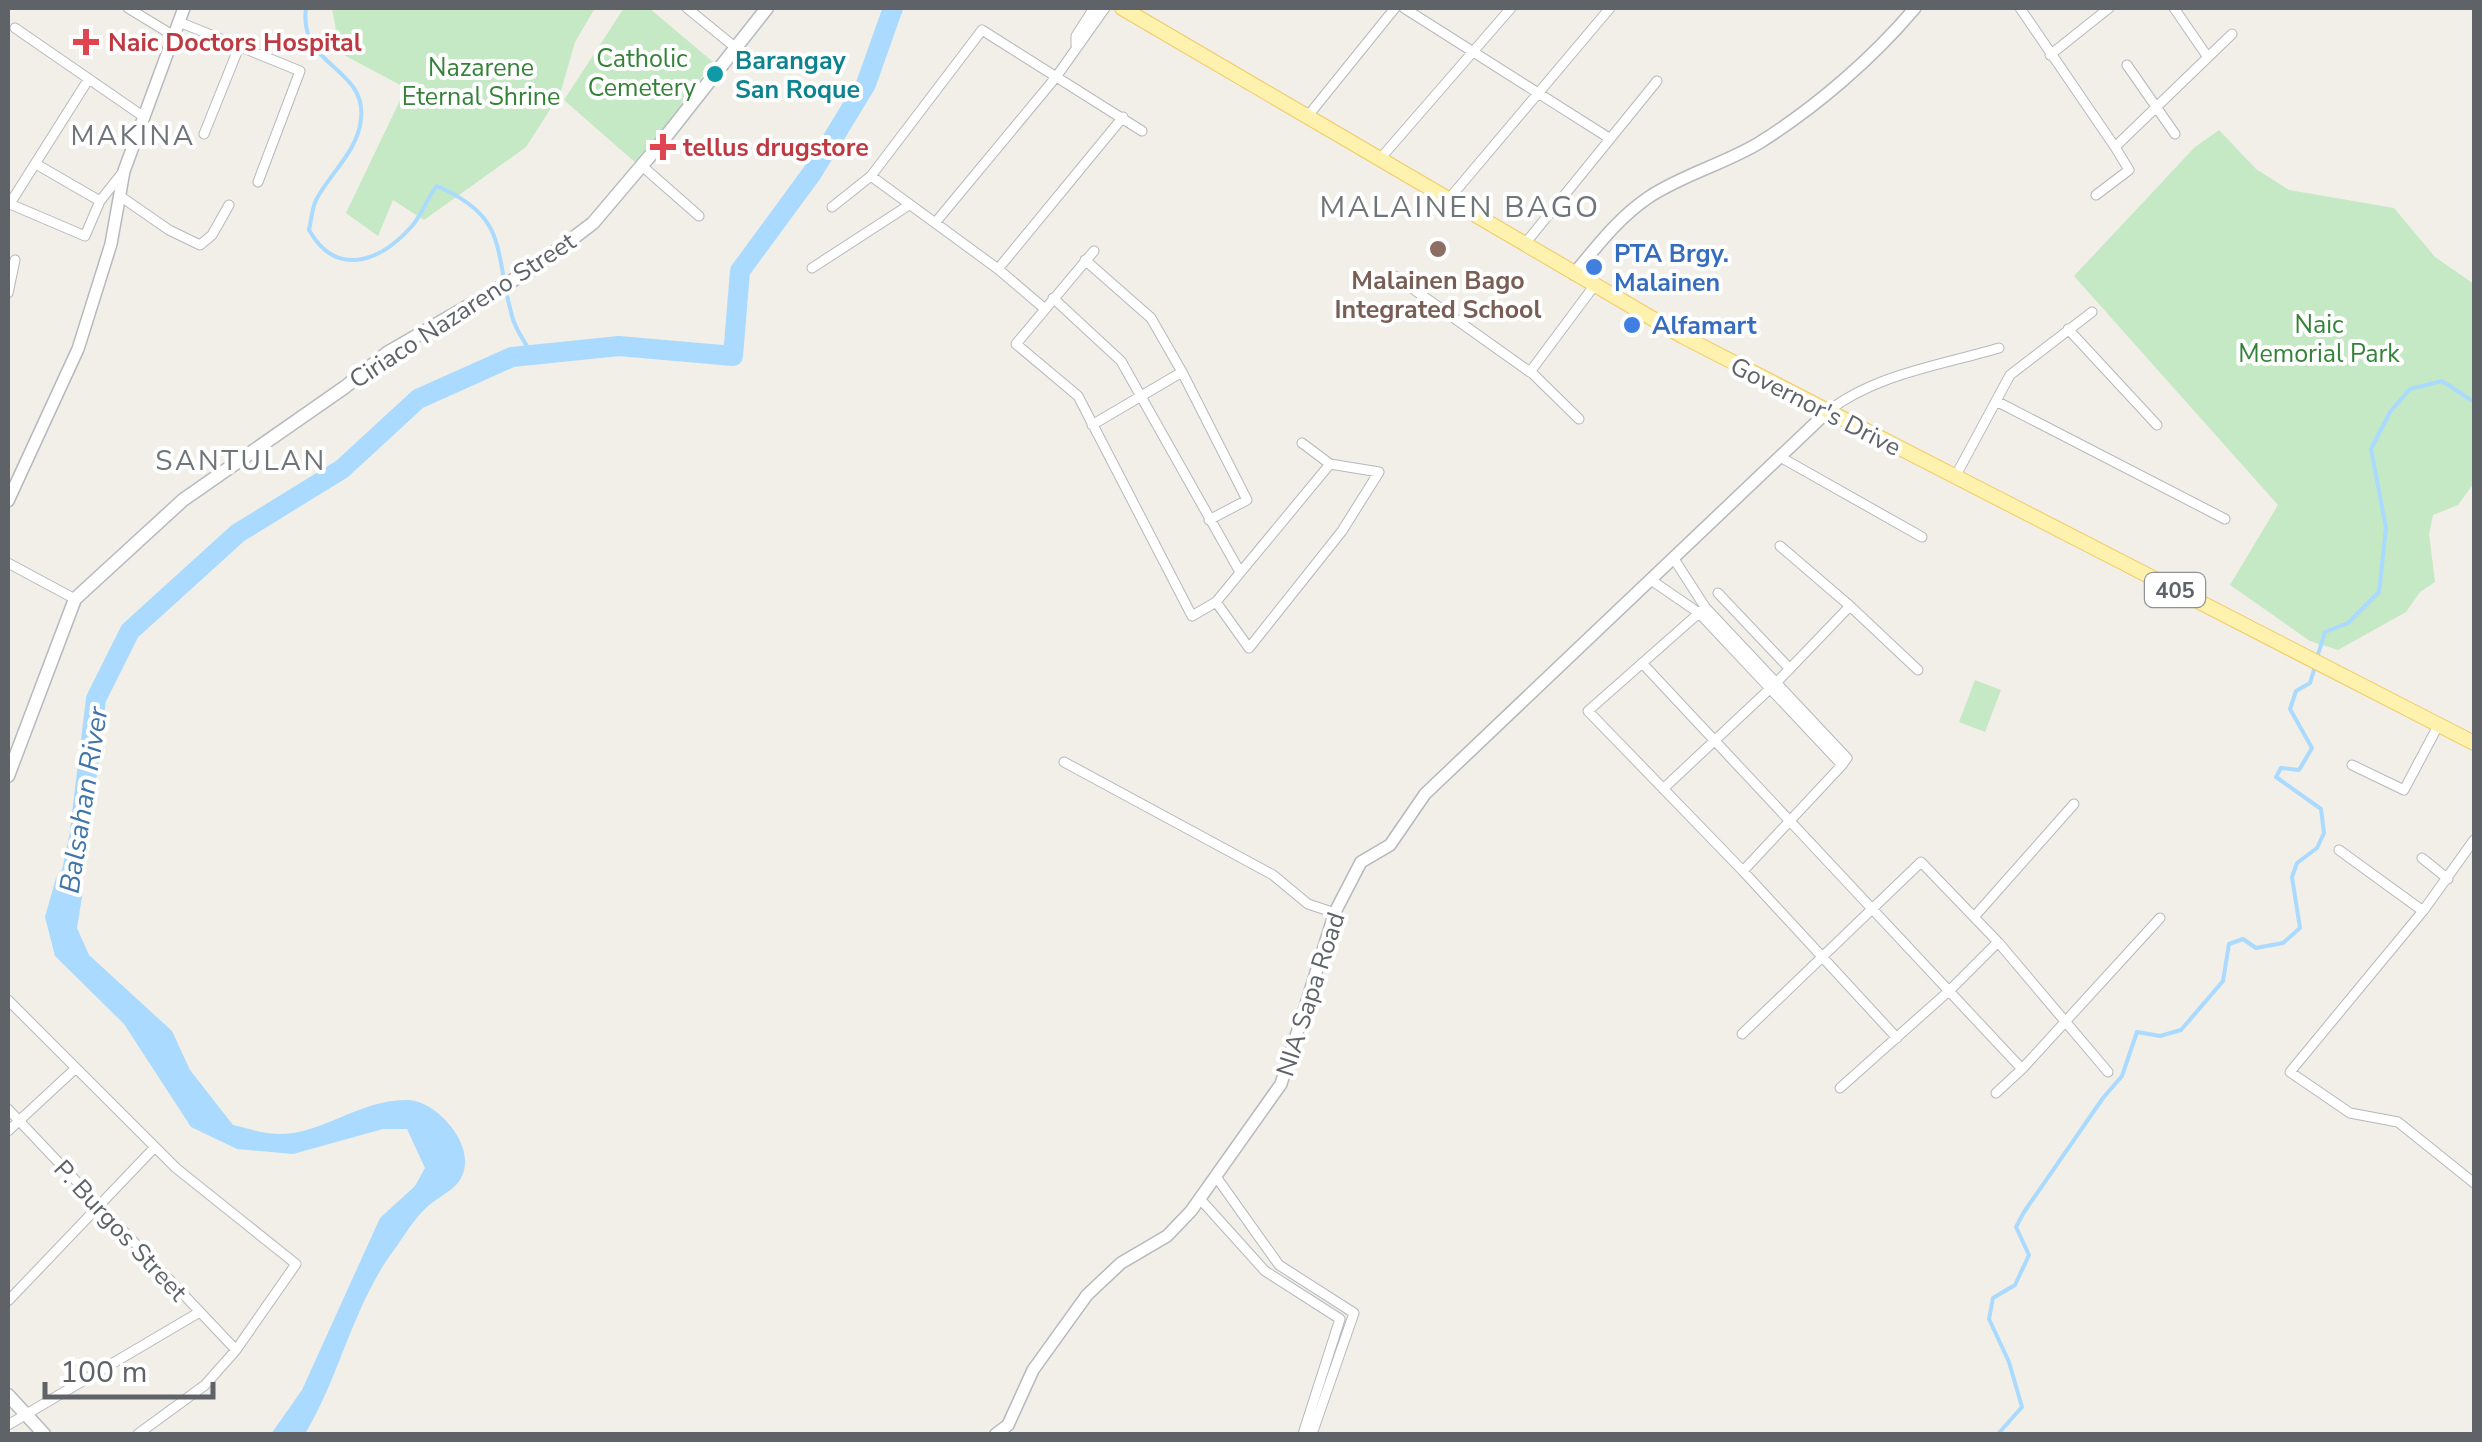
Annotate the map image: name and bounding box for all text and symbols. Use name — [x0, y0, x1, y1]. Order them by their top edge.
place label: Naic Doctors Hospital — [108, 26, 362, 60]
marker: Naic Doctors Hospital — [73, 29, 99, 55]
park label: Catholic Cemetery — [588, 42, 696, 105]
place label: Barangay San Roque — [735, 44, 860, 107]
park label: Nazarene Eternal Shrine — [402, 51, 560, 114]
marker: Barangay San Roque — [704, 63, 726, 85]
district label: MAKINA — [70, 117, 196, 155]
place label: tellus drugstore — [683, 131, 869, 165]
marker: tellus drugstore — [652, 136, 674, 158]
district label: MALAINEN BAGO — [1319, 187, 1601, 228]
street label: Ciriaco Nazareno Street — [343, 225, 583, 397]
place label: PTA Brgy. Malainen — [1614, 237, 1729, 300]
marker: Malainen Bago Integrated School — [1427, 238, 1449, 260]
marker: PTA Brgy. Malainen — [1583, 256, 1605, 278]
place label: Malainen Bago Integrated School — [1335, 264, 1541, 327]
park label: Naic Memorial Park — [2238, 308, 2400, 371]
place label: Alfamart — [1652, 309, 1757, 343]
marker: Alfamart — [1621, 314, 1643, 336]
street label: Governor's Drive — [1724, 349, 1907, 465]
district label: SANTULAN — [155, 442, 327, 480]
road number: 405 — [2145, 573, 2205, 607]
water label: Balsahan River — [50, 703, 118, 896]
street label: NIA Sapa Road — [1268, 908, 1353, 1081]
street label: P. Burgos Street — [46, 1153, 195, 1309]
scale bar — [45, 1337, 212, 1399]
text: 100 m — [60, 1352, 147, 1393]

